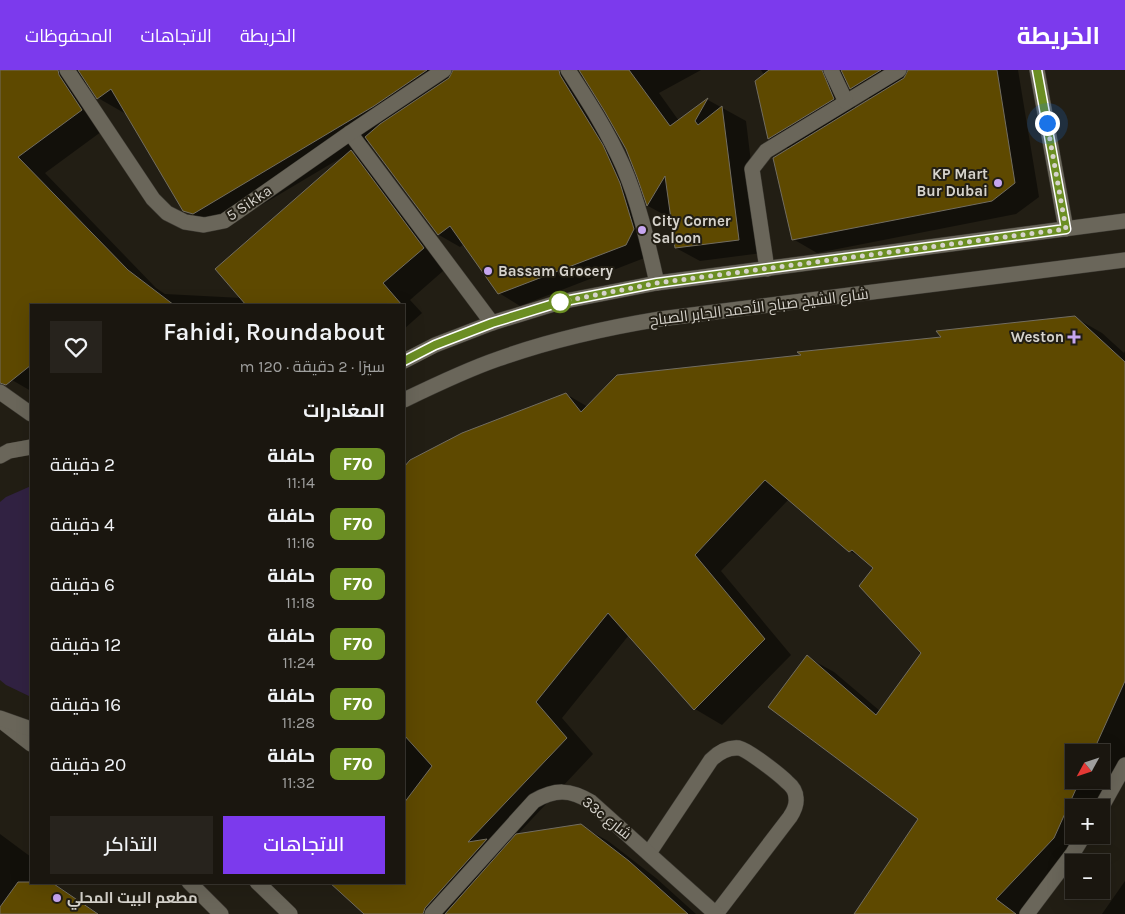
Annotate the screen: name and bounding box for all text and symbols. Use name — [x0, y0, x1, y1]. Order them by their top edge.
text: الخريطة — [1017, 22, 1100, 50]
text: المحفوظات — [25, 25, 113, 47]
text: الاتجاهات — [141, 25, 212, 47]
text: الخريطة — [240, 25, 296, 47]
your location — [1035, 111, 1060, 136]
place label: KP Mart Bur Dubai — [917, 165, 988, 200]
marker: KP Mart Bur Dubai — [992, 177, 1004, 189]
street label: 5 Sikka — [223, 181, 275, 225]
place label: City Corner Saloon — [652, 212, 731, 247]
marker: City Corner Saloon — [636, 224, 648, 236]
place label: Bassam Grocery — [498, 262, 613, 280]
marker: Bassam Grocery — [482, 265, 494, 277]
street label: شارع الشيخ صباح الأحمد الجابر الصباح — [649, 285, 870, 331]
unlabelled marker — [549, 291, 571, 313]
text: Fahidi, Roundabout — [163, 318, 385, 346]
button: heart — [50, 321, 102, 373]
place label: Weston — [1011, 328, 1064, 346]
marker: Weston — [1068, 331, 1080, 343]
text: سيرًا · 2 دقيقة · 120 m — [240, 357, 385, 376]
text: المغادرات — [303, 400, 385, 422]
text: حافلة — [267, 445, 315, 467]
text: F70 — [342, 453, 373, 475]
text: 2 دقيقة — [50, 454, 115, 476]
text: 11:14 — [287, 473, 315, 492]
text: حافلة — [267, 505, 315, 527]
text: F70 — [342, 513, 373, 535]
text: 4 دقيقة — [50, 514, 115, 536]
text: 11:16 — [286, 533, 315, 552]
text: حافلة — [267, 565, 315, 587]
text: F70 — [342, 573, 373, 595]
text: 6 دقيقة — [50, 574, 115, 596]
text: 11:18 — [286, 593, 315, 612]
text: حافلة — [267, 625, 315, 647]
text: F70 — [342, 633, 373, 655]
text: 12 دقيقة — [50, 634, 121, 656]
text: 11:24 — [283, 653, 315, 672]
text: حافلة — [267, 685, 315, 707]
text: F70 — [342, 693, 373, 715]
text: 16 دقيقة — [50, 694, 121, 716]
text: 11:28 — [282, 713, 315, 732]
north arrow — [1065, 744, 1110, 789]
map controls — [1065, 744, 1110, 899]
text: حافلة — [267, 745, 315, 767]
text: F70 — [342, 753, 373, 775]
text: 20 دقيقة — [50, 754, 126, 776]
text: 11:32 — [282, 773, 315, 792]
street label: 33c شارع — [578, 793, 635, 845]
button: + — [1065, 799, 1110, 844]
button: التذاكر — [50, 816, 213, 874]
button: الاتجاهات — [223, 816, 385, 874]
button: − — [1065, 854, 1110, 899]
place label: مطعم البيت المحلي — [67, 889, 198, 910]
marker: مطعم البيت المحلي — [51, 892, 63, 904]

